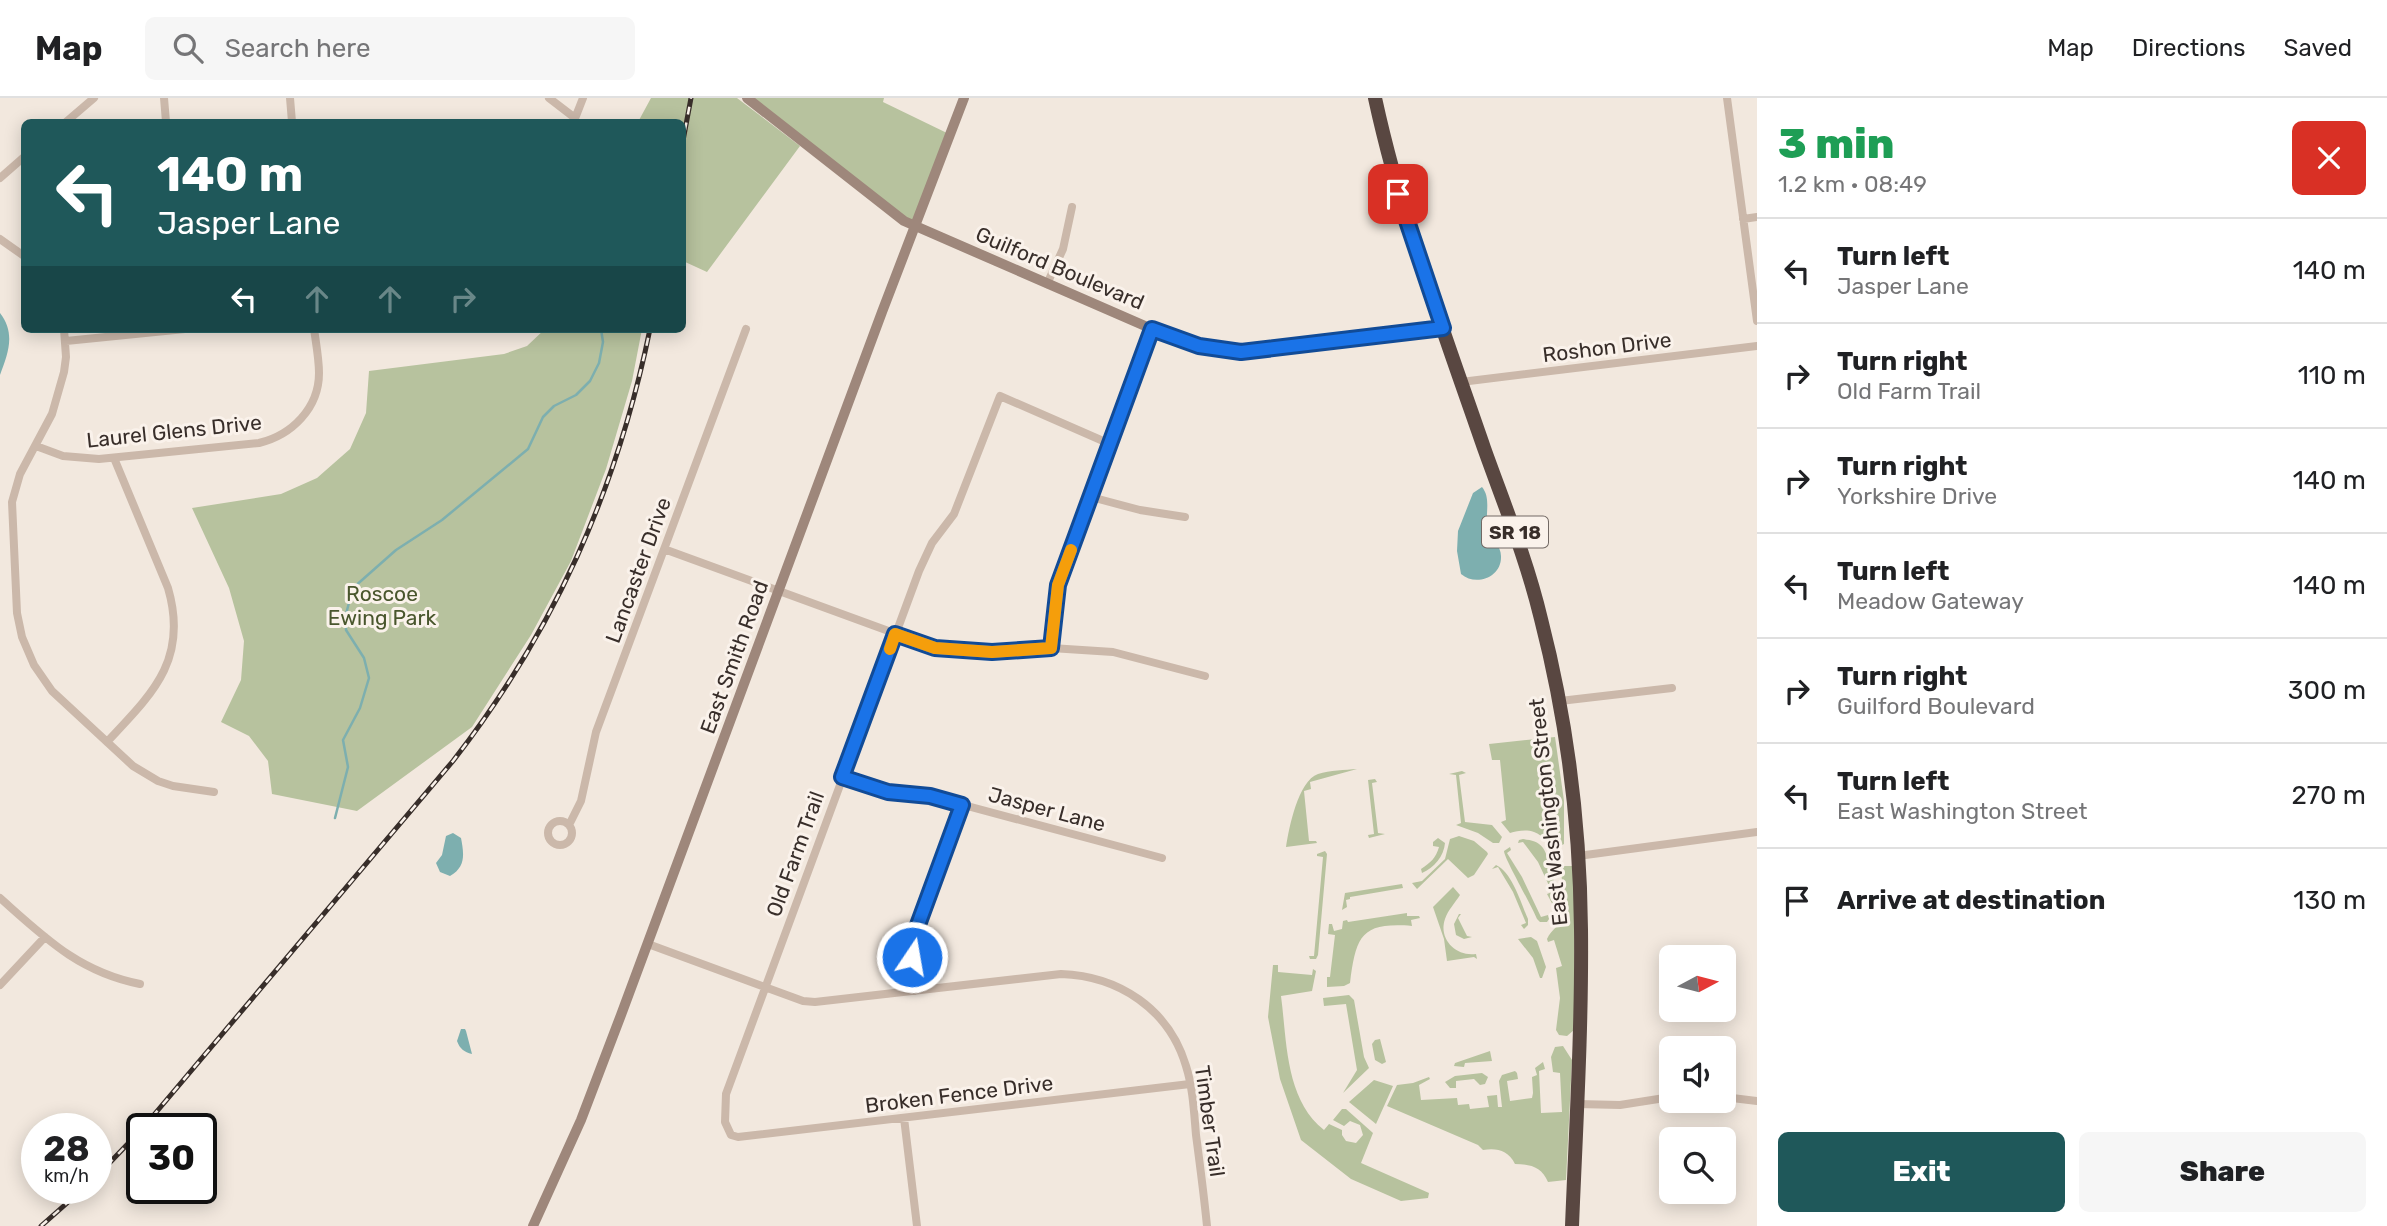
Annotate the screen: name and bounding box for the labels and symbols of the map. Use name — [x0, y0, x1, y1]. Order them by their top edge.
pin — [1368, 164, 1428, 224]
street label: Guilford Boulevard — [972, 221, 1148, 315]
street label: Roshon Drive — [1541, 327, 1673, 367]
street label: Laurel Glens Drive — [85, 409, 263, 453]
street label: Lancaster Drive — [600, 494, 676, 646]
road number: SR 18 — [1482, 516, 1548, 547]
street label: East Smith Road — [695, 577, 773, 737]
park label: Roscoe Ewing Park — [328, 581, 436, 630]
street label: East Washington Street — [1524, 697, 1572, 927]
street label: Jasper Lane — [986, 781, 1108, 837]
street label: Old Farm Trail — [761, 788, 829, 920]
position arrow — [875, 920, 949, 994]
north arrow — [1659, 945, 1736, 1022]
street label: Timber Trail — [1190, 1064, 1230, 1178]
street label: Broken Fence Drive — [864, 1070, 1054, 1118]
speed limit sign: 30 — [126, 1113, 217, 1204]

